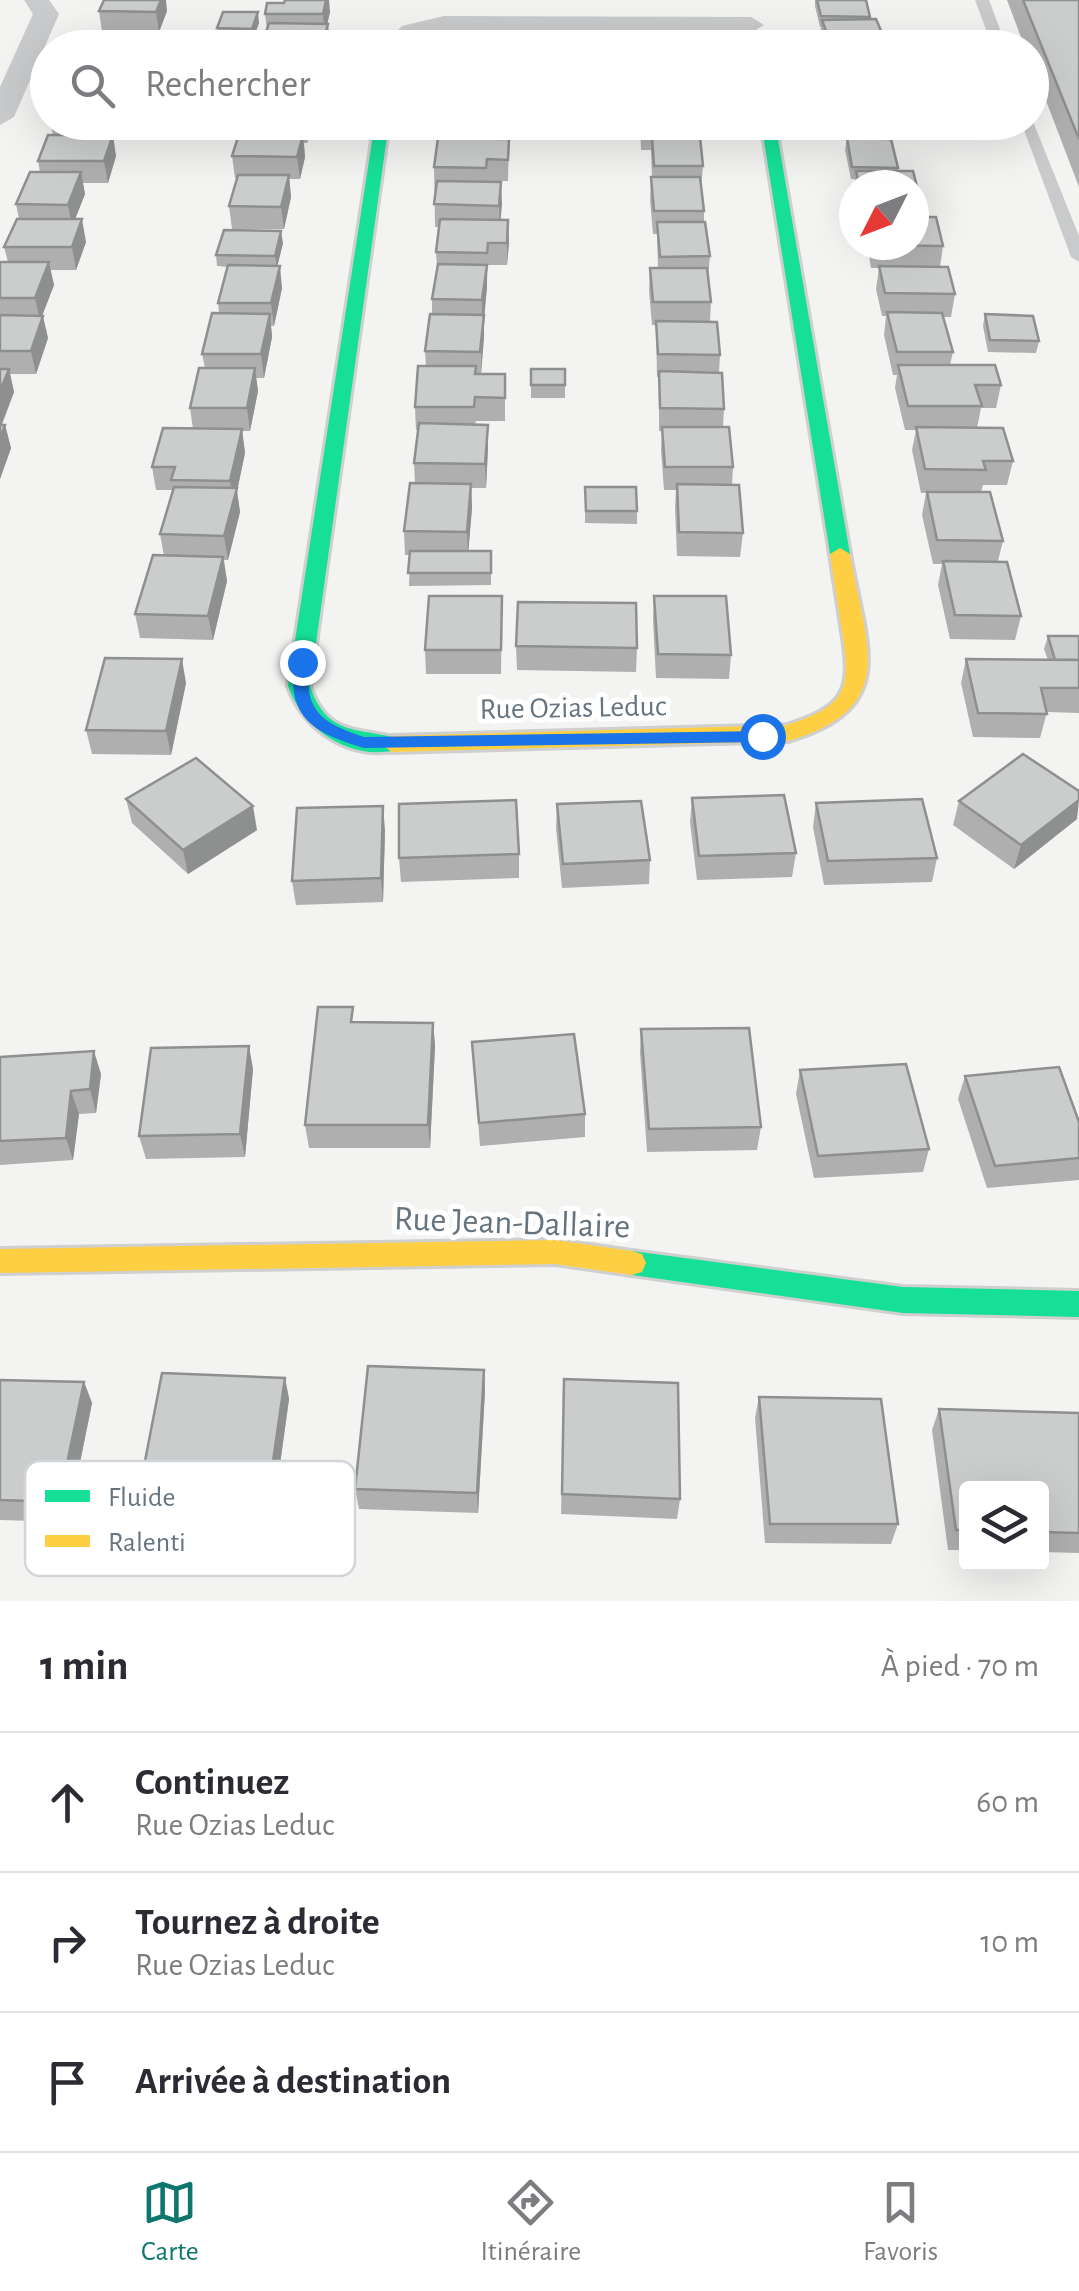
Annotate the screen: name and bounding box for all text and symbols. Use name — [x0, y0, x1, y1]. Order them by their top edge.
search box — [30, 30, 1049, 140]
icon: search — [65, 58, 120, 113]
text: Rechercher — [145, 66, 311, 104]
north arrow — [839, 170, 929, 260]
route end — [280, 640, 326, 686]
street label: Rue Ozias Leduc — [479, 691, 667, 725]
route start — [740, 714, 786, 760]
street label: Rue Jean-Dallaire — [393, 1201, 631, 1245]
legend — [25, 1461, 355, 1576]
map controls — [959, 1481, 1049, 1571]
button: layers — [959, 1481, 1049, 1571]
text: Fluide — [108, 1484, 176, 1512]
text: Ralenti — [108, 1529, 186, 1557]
text: 1 min — [40, 1645, 129, 1687]
text: À pied · 70 m — [881, 1650, 1039, 1682]
text: Continuez — [135, 1764, 289, 1802]
icon: ahead — [40, 1775, 95, 1830]
text: 60 m — [976, 1786, 1039, 1818]
text: Rue Ozias Leduc — [135, 1809, 334, 1841]
text: Tournez à droite — [135, 1904, 380, 1942]
icon: right — [40, 1915, 95, 1970]
text: 10 m — [980, 1926, 1039, 1958]
text: Rue Ozias Leduc — [135, 1949, 334, 1981]
icon: arrive — [40, 2055, 95, 2110]
text: Arrivée à destination — [135, 2063, 451, 2101]
tab: Carte — [141, 2175, 199, 2269]
tab: Itinéraire — [480, 2175, 581, 2269]
tab: Favoris — [863, 2175, 938, 2269]

